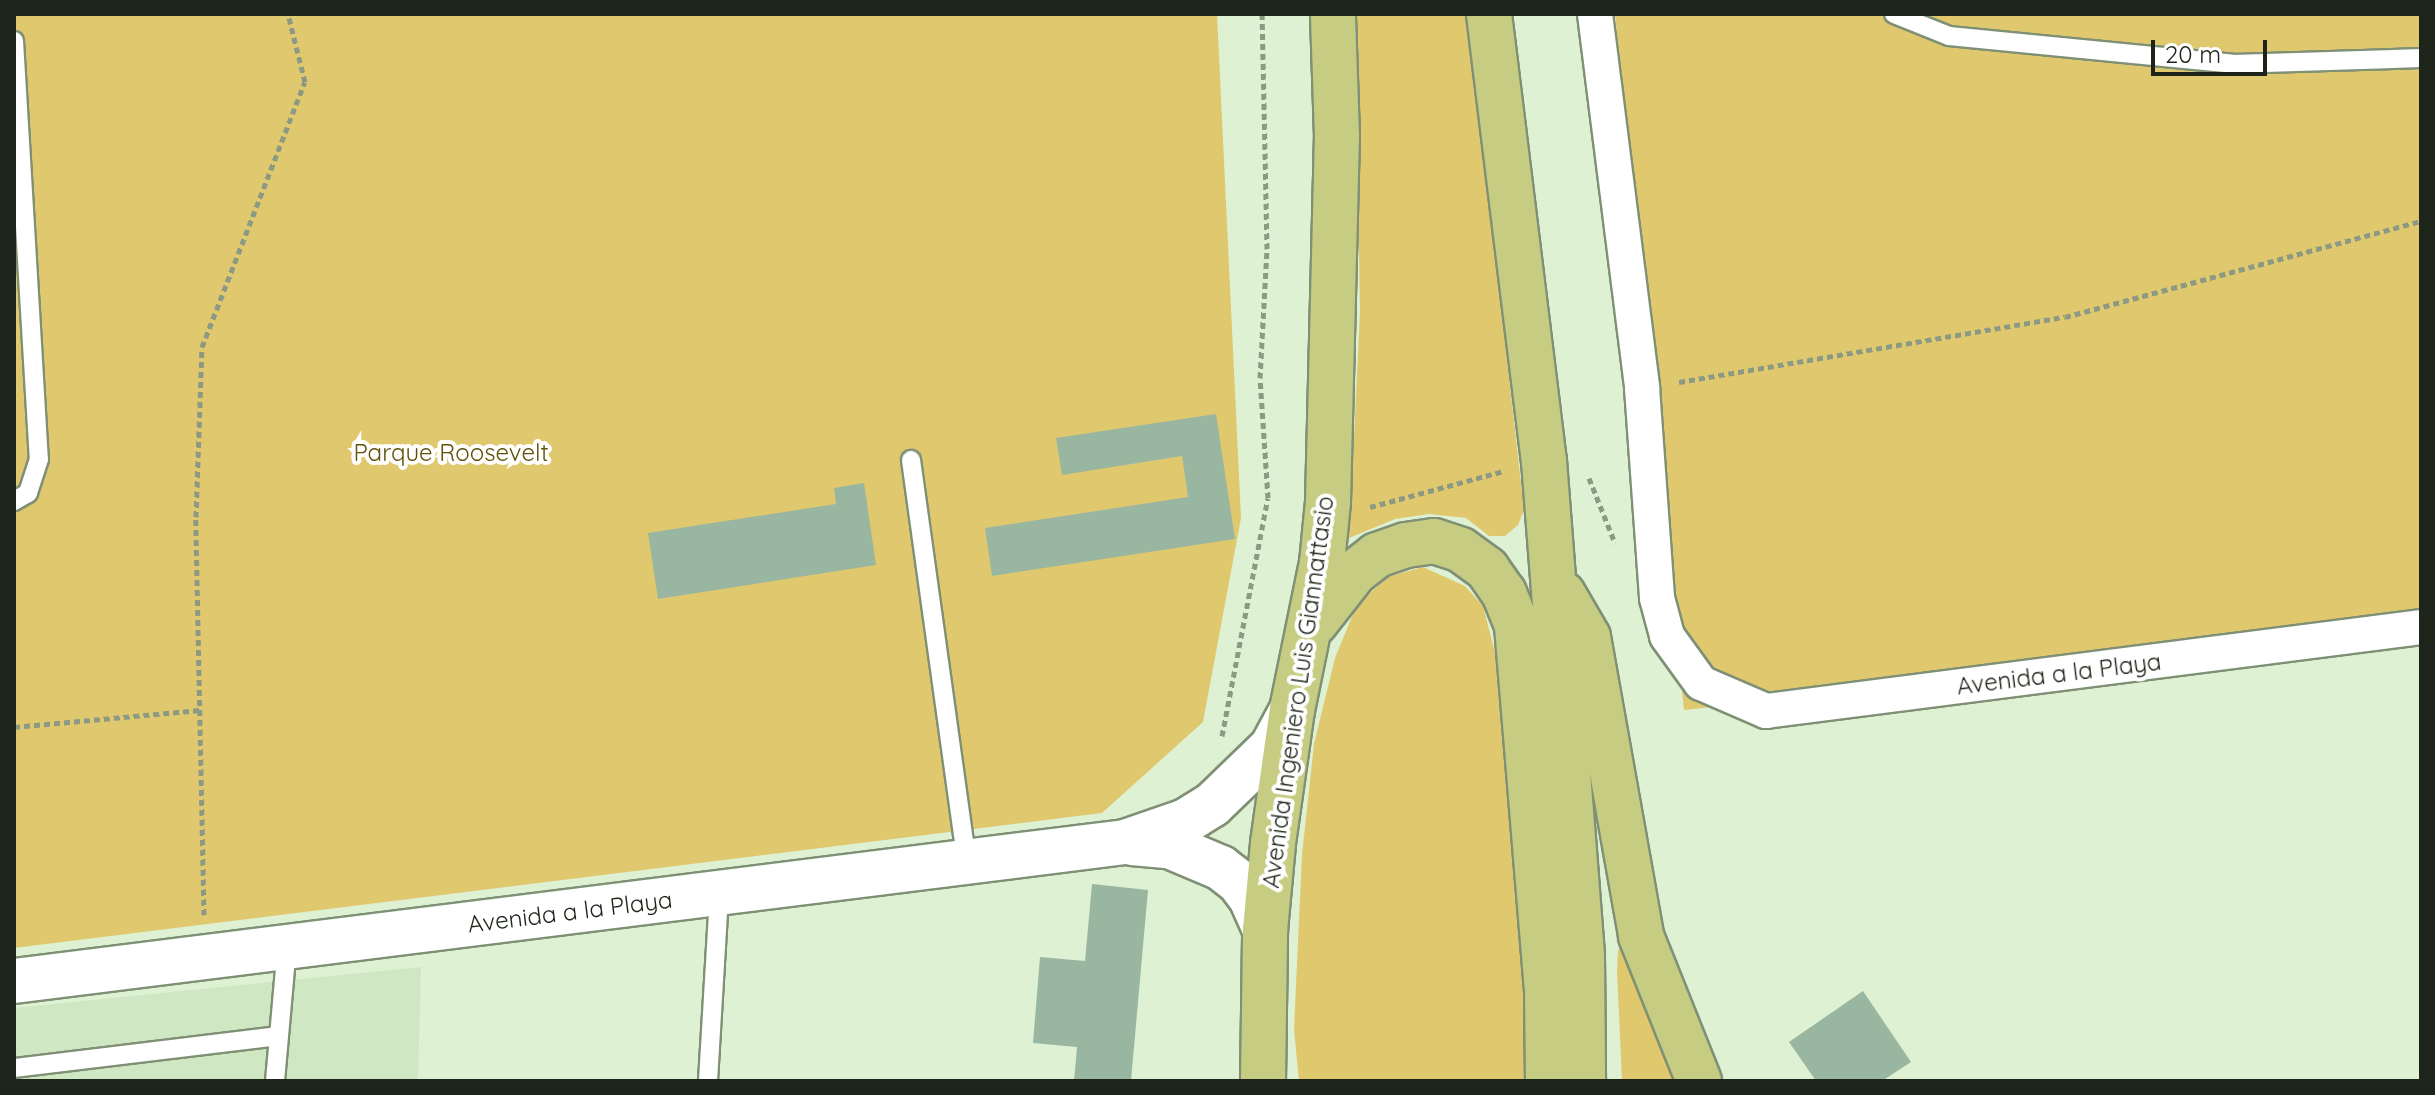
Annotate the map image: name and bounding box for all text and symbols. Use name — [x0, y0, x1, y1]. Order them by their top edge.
scale bar — [2155, 24, 2271, 74]
text: 20 m — [2165, 39, 2221, 69]
park label: Parque Roosevelt — [353, 439, 549, 467]
street label: Avenida Ingeniero Luis Giannattasio — [1256, 494, 1340, 890]
street label: Avenida a la Playa — [1955, 647, 2163, 701]
street label: Avenida a la Playa — [466, 885, 674, 939]

